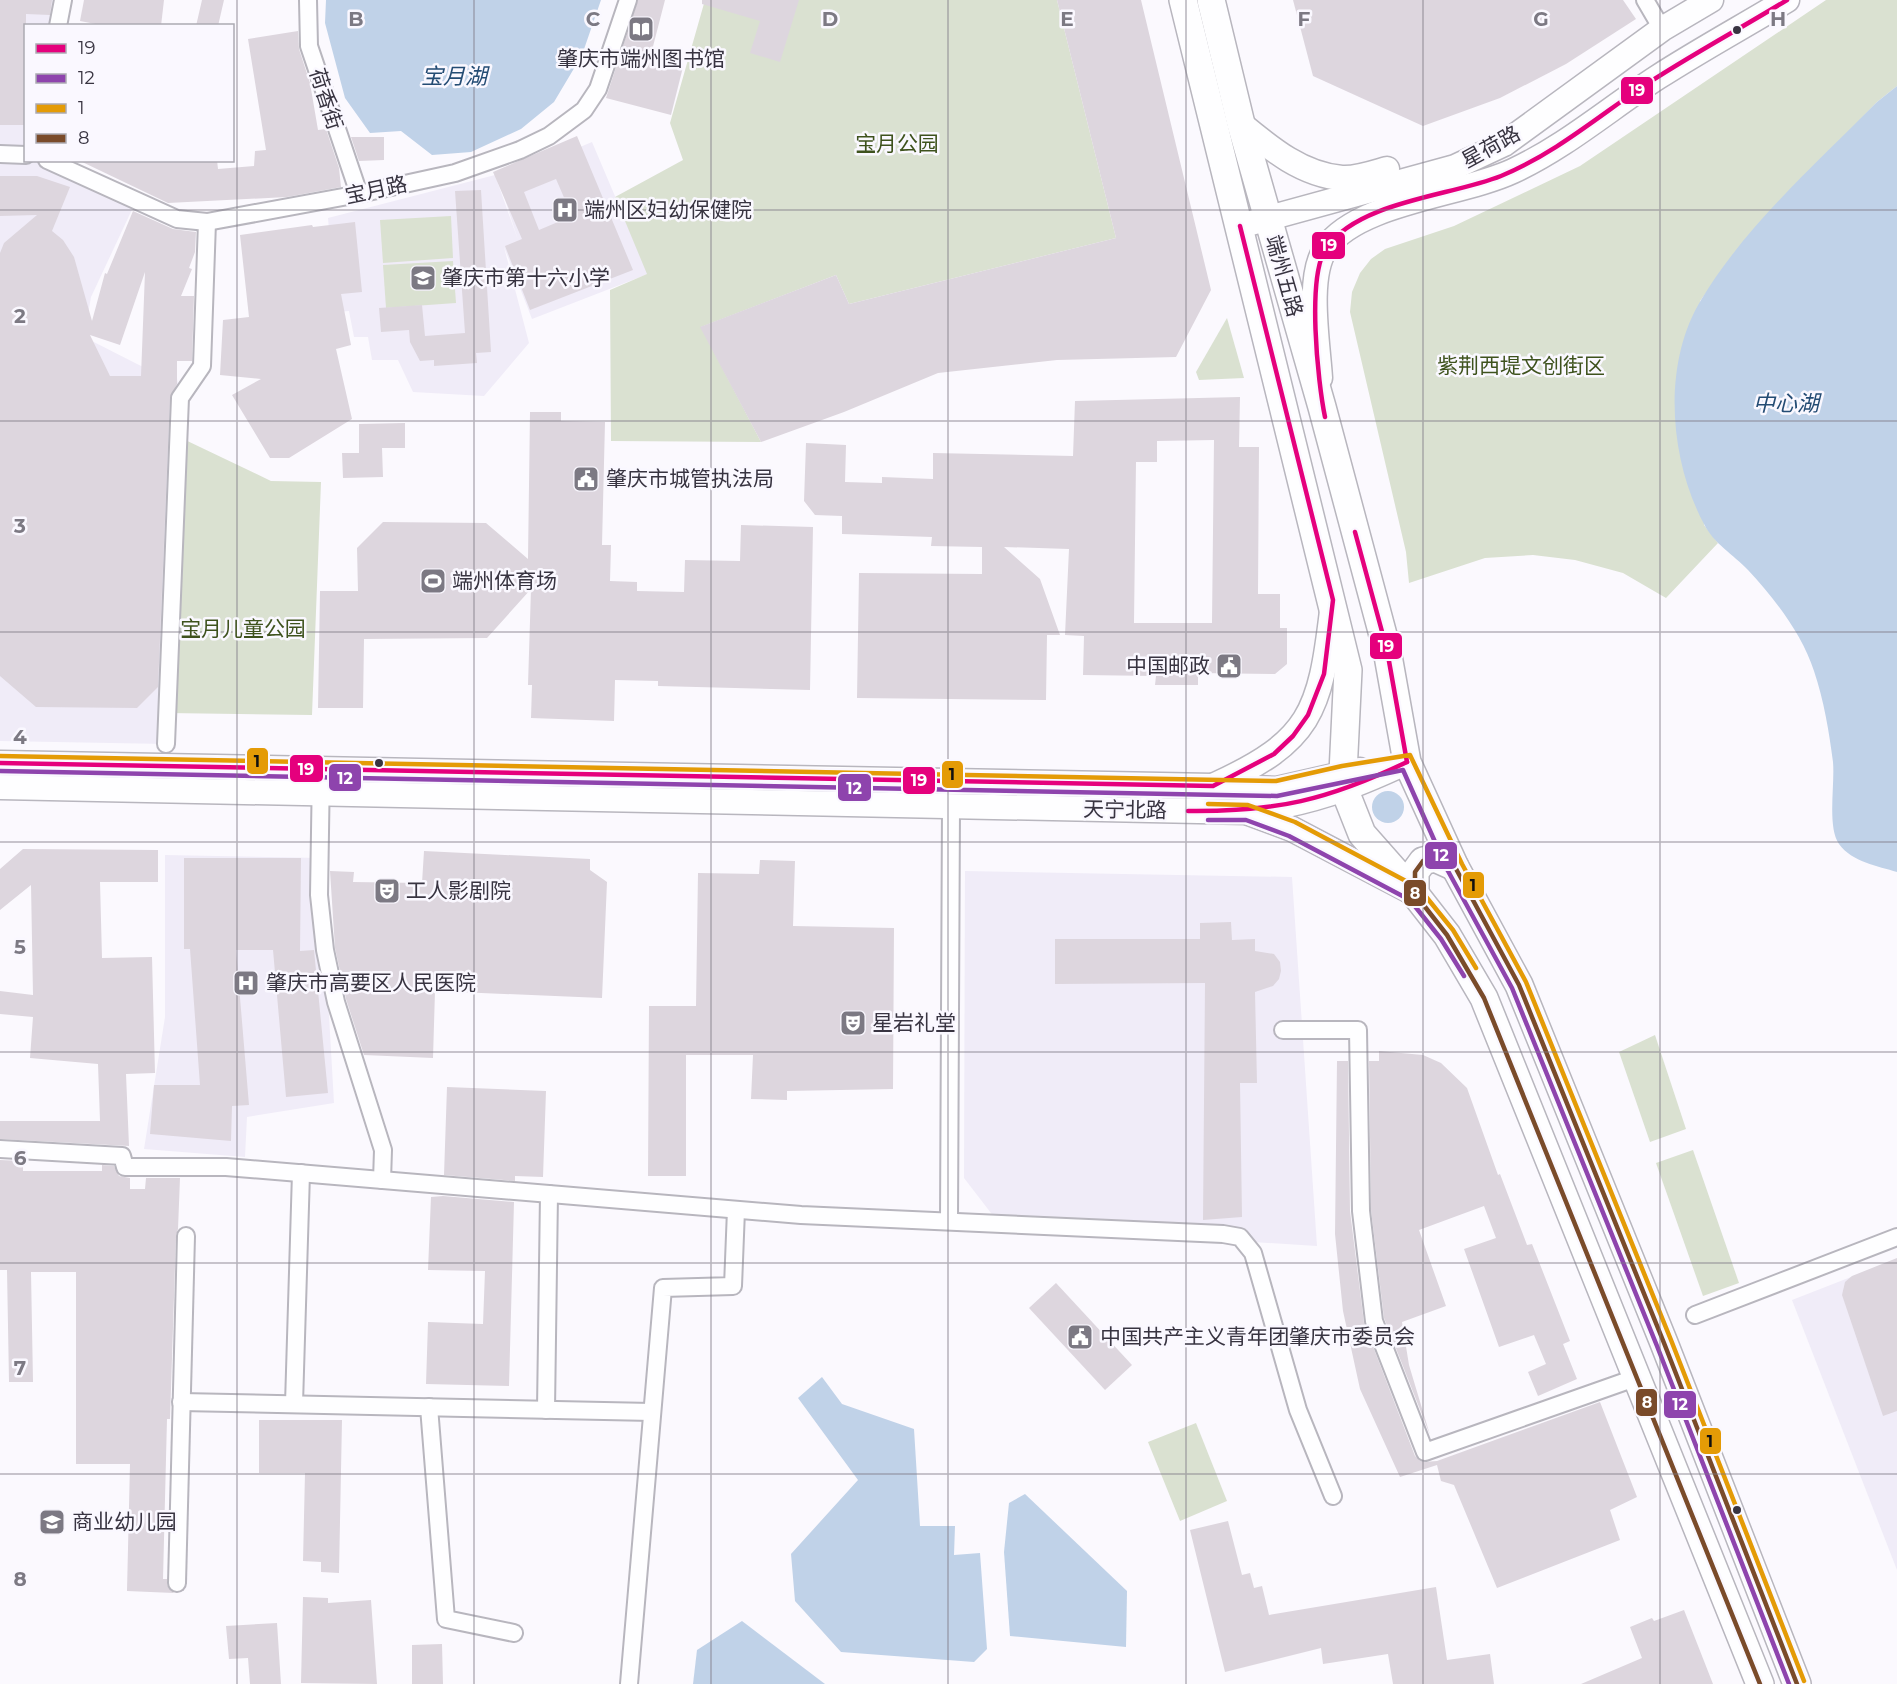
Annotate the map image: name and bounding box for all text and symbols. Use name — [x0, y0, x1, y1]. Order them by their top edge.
text: B — [348, 7, 364, 31]
text: C — [586, 7, 601, 31]
text: D — [822, 7, 838, 31]
text: E — [1060, 7, 1074, 31]
text: F — [1298, 7, 1311, 31]
text: G — [1533, 7, 1549, 31]
text: H — [1770, 7, 1786, 31]
library icon: 肇庆市端州图书馆 — [626, 14, 656, 44]
legend — [24, 24, 234, 162]
unlabelled marker — [1731, 24, 1743, 36]
text: 19 — [78, 37, 95, 59]
place label: 肇庆市端州图书馆 — [557, 46, 725, 71]
water label: 宝月湖 — [421, 63, 490, 90]
street label: 荷香街 — [305, 65, 348, 133]
text: 12 — [78, 67, 95, 89]
line badge: 19 — [1620, 76, 1654, 105]
text: 19 — [1629, 81, 1645, 100]
text: 1 — [78, 97, 85, 119]
street label: 星荷路 — [1457, 120, 1524, 173]
text: 8 — [78, 127, 89, 149]
park label: 宝月公园 — [855, 131, 939, 156]
street label: 宝月路 — [342, 171, 409, 208]
hospital icon: 端州区妇幼保健院 — [550, 195, 580, 225]
place label: 端州区妇幼保健院 — [584, 197, 752, 222]
line badge: 19 — [1311, 231, 1346, 260]
street label: 端州五路 — [1261, 232, 1308, 320]
text: 19 — [1321, 236, 1337, 255]
school or university icon: 肇庆市第十六小学 — [408, 263, 438, 293]
place label: 肇庆市第十六小学 — [442, 265, 610, 290]
text: 2 — [14, 304, 26, 328]
park label: 紫荆西堤文创街区 — [1437, 353, 1605, 378]
water label: 中心湖 — [1753, 390, 1822, 417]
public building icon: 肇庆市城管执法局 — [571, 464, 601, 494]
place label: 肇庆市城管执法局 — [606, 466, 774, 491]
text: 3 — [13, 514, 26, 538]
sports icon: 端州体育场 — [418, 566, 448, 596]
place label: 端州体育场 — [452, 568, 557, 593]
park label: 宝月儿童公园 — [180, 616, 306, 641]
line badge: 19 — [1369, 632, 1403, 660]
text: 19 — [1378, 637, 1394, 656]
public building icon: 中国邮政 — [1214, 651, 1244, 681]
place label: 中国邮政 — [1126, 653, 1210, 678]
text: 4 — [13, 725, 27, 749]
line badge: 1 — [246, 747, 269, 775]
text: 1 — [254, 752, 260, 771]
line badge: 19 — [289, 754, 324, 783]
unlabelled marker — [373, 757, 385, 769]
text: 19 — [298, 760, 314, 779]
line badge: 1 — [941, 760, 964, 789]
line badge: 12 — [328, 763, 362, 792]
text: 1 — [949, 765, 955, 784]
line badge: 19 — [902, 766, 936, 795]
text: 12 — [337, 769, 353, 788]
text: 19 — [911, 771, 927, 790]
line badge: 12 — [837, 773, 872, 802]
text: 12 — [846, 779, 862, 798]
street label: 天宁北路 — [1083, 796, 1167, 823]
line badge: 12 — [1424, 841, 1458, 870]
text: 12 — [1433, 846, 1449, 865]
line badge: 1 — [1462, 871, 1485, 899]
theatre icon: 工人影剧院 — [372, 876, 402, 906]
text: 1 — [1470, 876, 1476, 895]
place label: 工人影剧院 — [406, 878, 511, 903]
line badge: 8 — [1403, 879, 1427, 907]
text: 8 — [1410, 884, 1420, 903]
text: 5 — [14, 935, 26, 959]
hospital icon: 肇庆市高要区人民医院 — [231, 968, 261, 998]
place label: 肇庆市高要区人民医院 — [266, 970, 476, 995]
theatre icon: 星岩礼堂 — [838, 1008, 868, 1038]
place label: 星岩礼堂 — [872, 1010, 956, 1035]
text: 6 — [14, 1146, 27, 1170]
public building icon: 中国共产主义青年团肇庆市委员会 — [1065, 1322, 1095, 1352]
place label: 中国共产主义青年团肇庆市委员会 — [1100, 1324, 1415, 1349]
text: 7 — [14, 1356, 26, 1380]
line badge: 8 — [1635, 1388, 1658, 1417]
line badge: 12 — [1663, 1390, 1697, 1419]
text: 8 — [1642, 1393, 1652, 1412]
text: 12 — [1672, 1395, 1688, 1414]
line badge: 1 — [1699, 1427, 1722, 1455]
text: 1 — [1707, 1432, 1713, 1451]
unlabelled marker — [1731, 1504, 1743, 1516]
school or university icon: 商业幼儿园 — [37, 1507, 67, 1537]
place label: 商业幼儿园 — [72, 1509, 177, 1534]
text: 8 — [13, 1567, 27, 1591]

